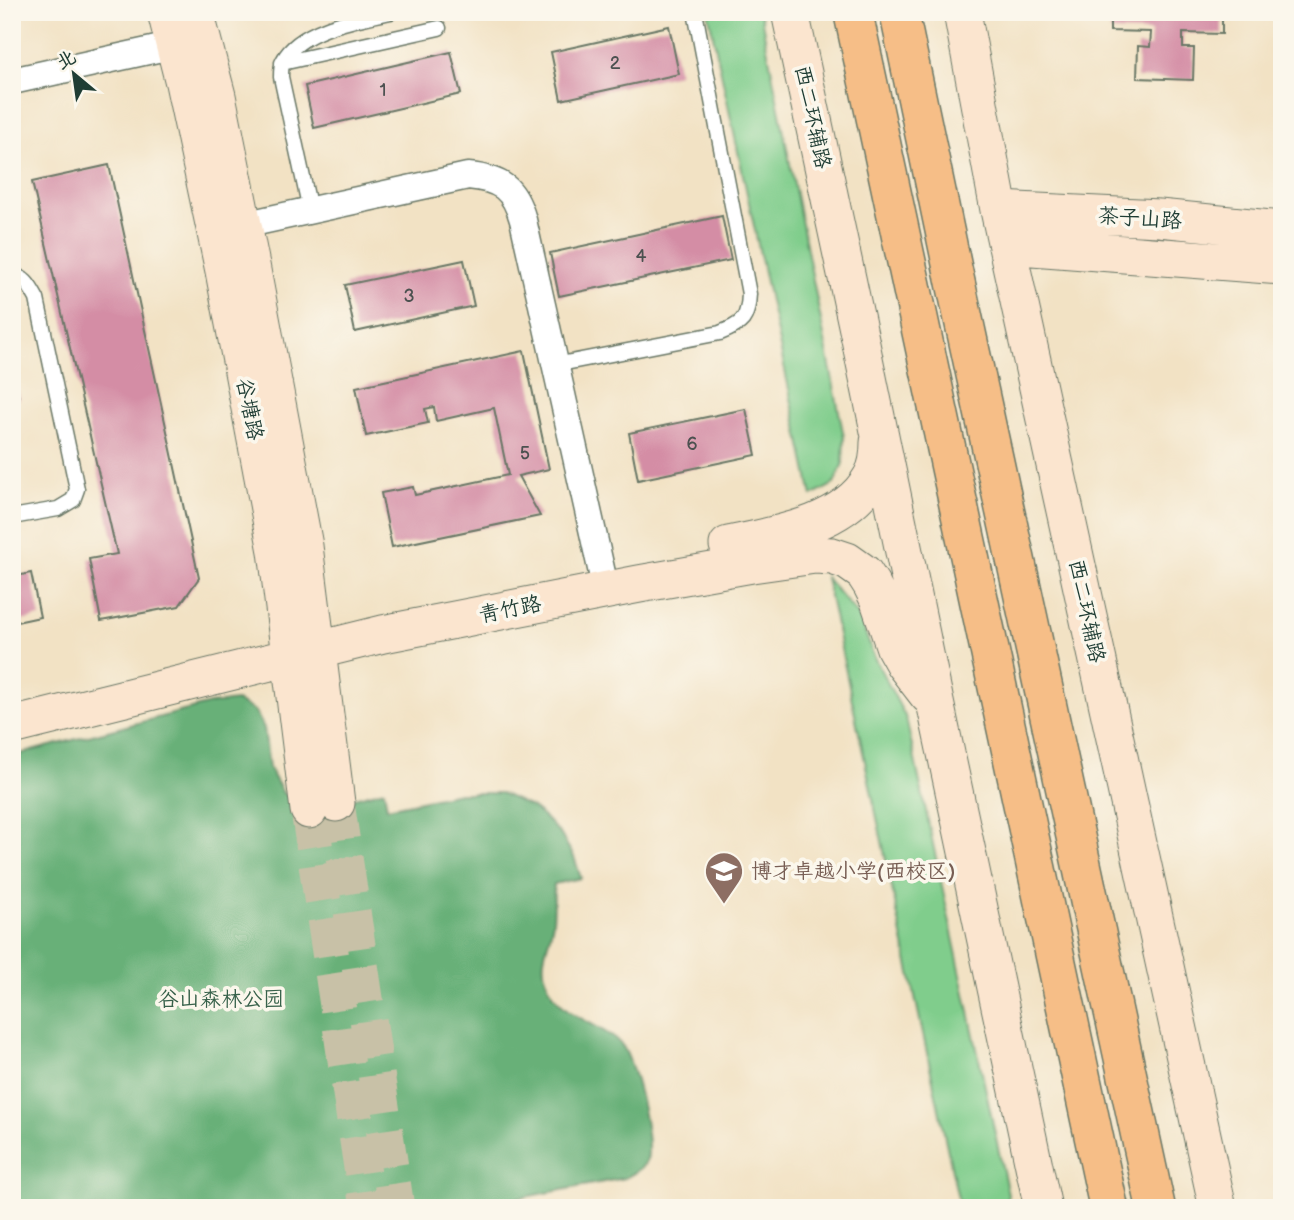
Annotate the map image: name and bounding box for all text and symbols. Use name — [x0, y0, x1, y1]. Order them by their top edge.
north arrow — [38, 38, 108, 108]
text: 北 — [53, 46, 80, 75]
house number: 2 — [610, 53, 621, 74]
street label: 西二环辅路 — [789, 63, 836, 171]
house number: 1 — [380, 80, 386, 101]
street label: 茶子山路 — [1097, 203, 1183, 234]
house number: 4 — [636, 246, 647, 267]
house number: 3 — [403, 286, 415, 307]
street label: 谷塘路 — [231, 376, 268, 442]
house number: 6 — [687, 434, 698, 455]
house number: 5 — [520, 443, 530, 464]
street label: 西二环辅路 — [1063, 557, 1110, 665]
street label: 青竹路 — [477, 591, 543, 628]
school or university icon: 博才卓越小学(西校区) — [703, 850, 745, 905]
place label: 博才卓越小学(西校区) — [751, 859, 955, 884]
park label: 谷山森林公园 — [158, 987, 284, 1012]

